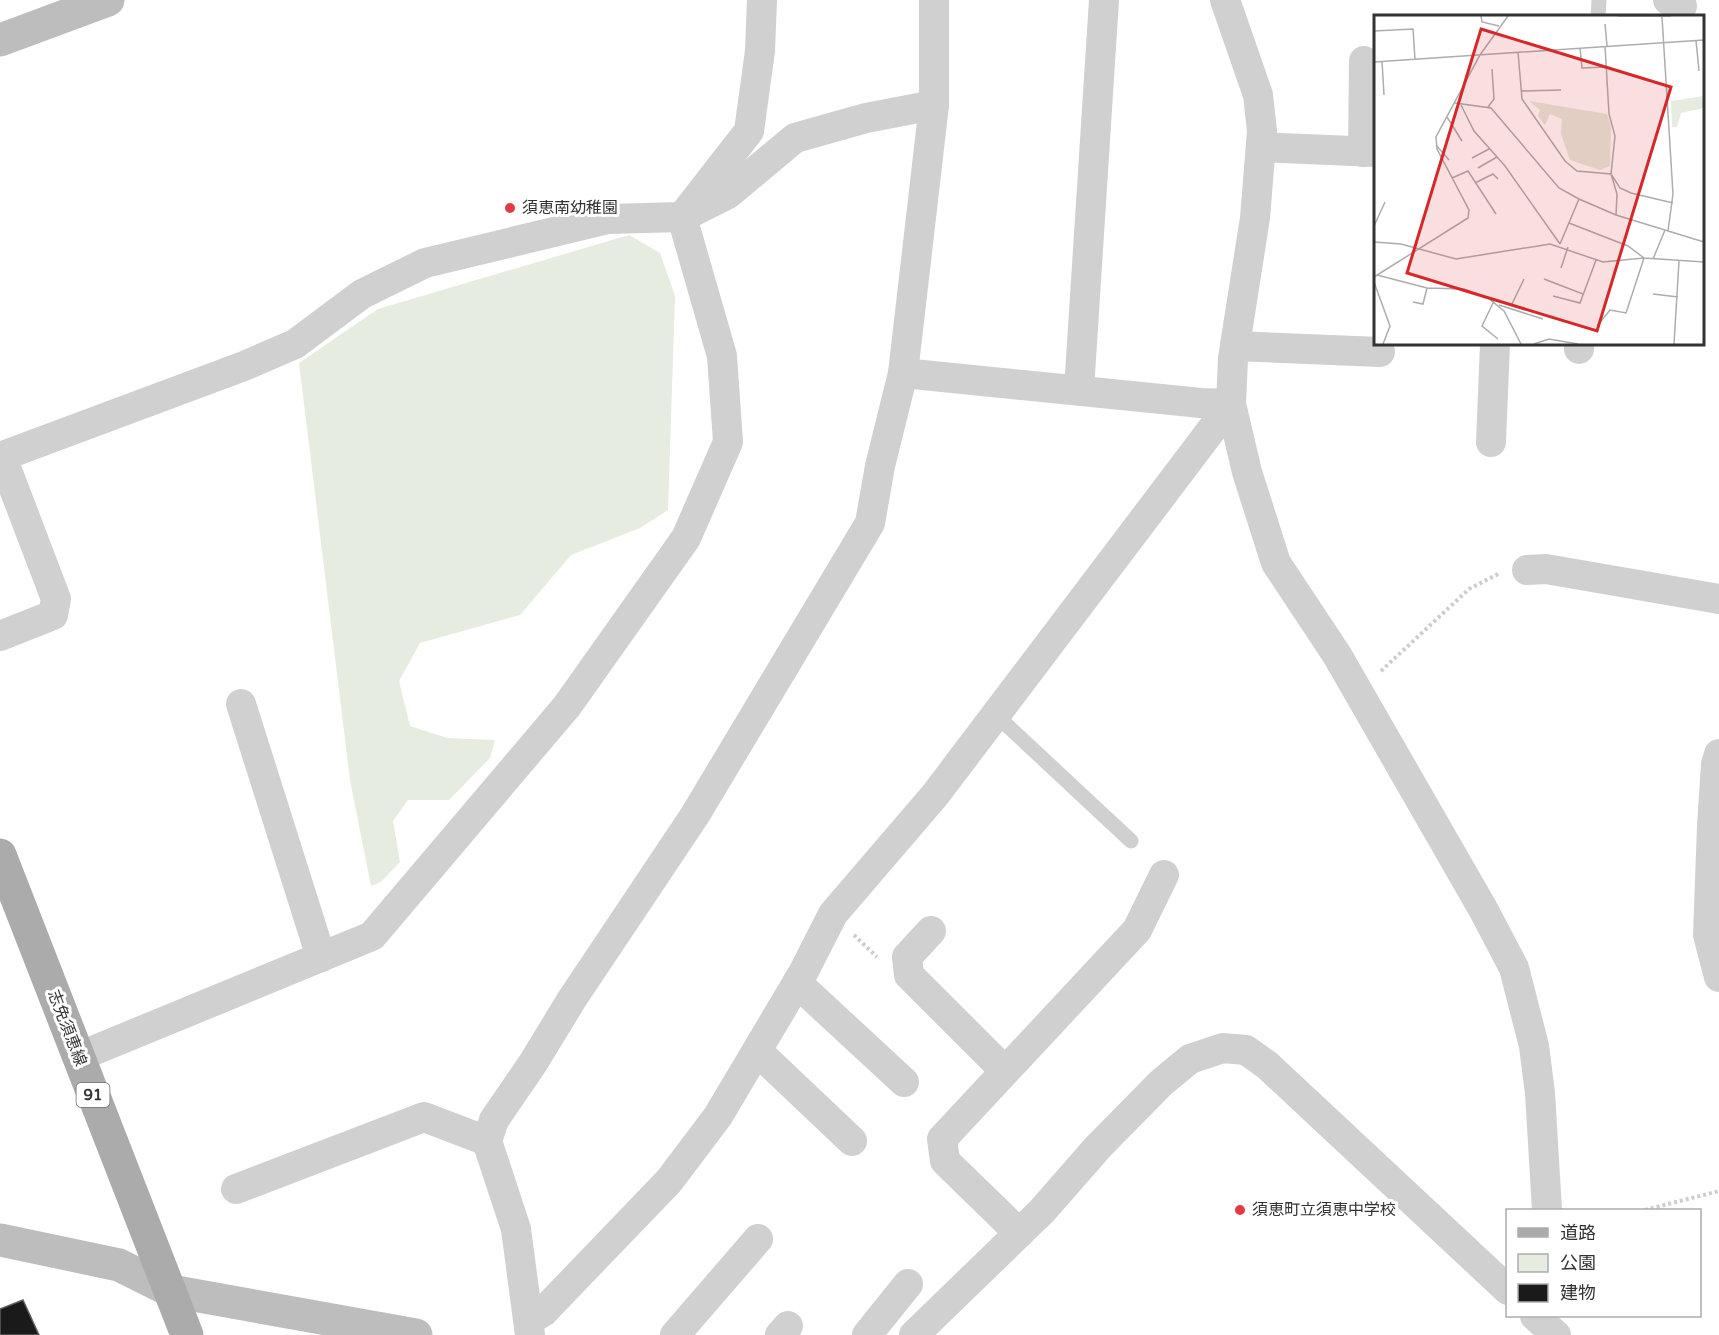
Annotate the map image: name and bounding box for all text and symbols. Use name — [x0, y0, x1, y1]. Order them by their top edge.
inset map — [1374, 15, 1704, 345]
place label: 須恵南幼稚園 — [522, 198, 618, 218]
marker: 須恵南幼稚園 — [503, 201, 517, 215]
street label: 志免須恵線 — [43, 987, 91, 1069]
road number: 91 — [76, 1083, 110, 1107]
place label: 須恵町立須恵中学校 — [1252, 1200, 1396, 1220]
marker: 須恵町立須恵中学校 — [1233, 1203, 1247, 1217]
legend — [1506, 1209, 1701, 1317]
text: 道路 — [1560, 1222, 1596, 1244]
text: 公園 — [1560, 1252, 1596, 1274]
text: 建物 — [1560, 1282, 1596, 1304]

